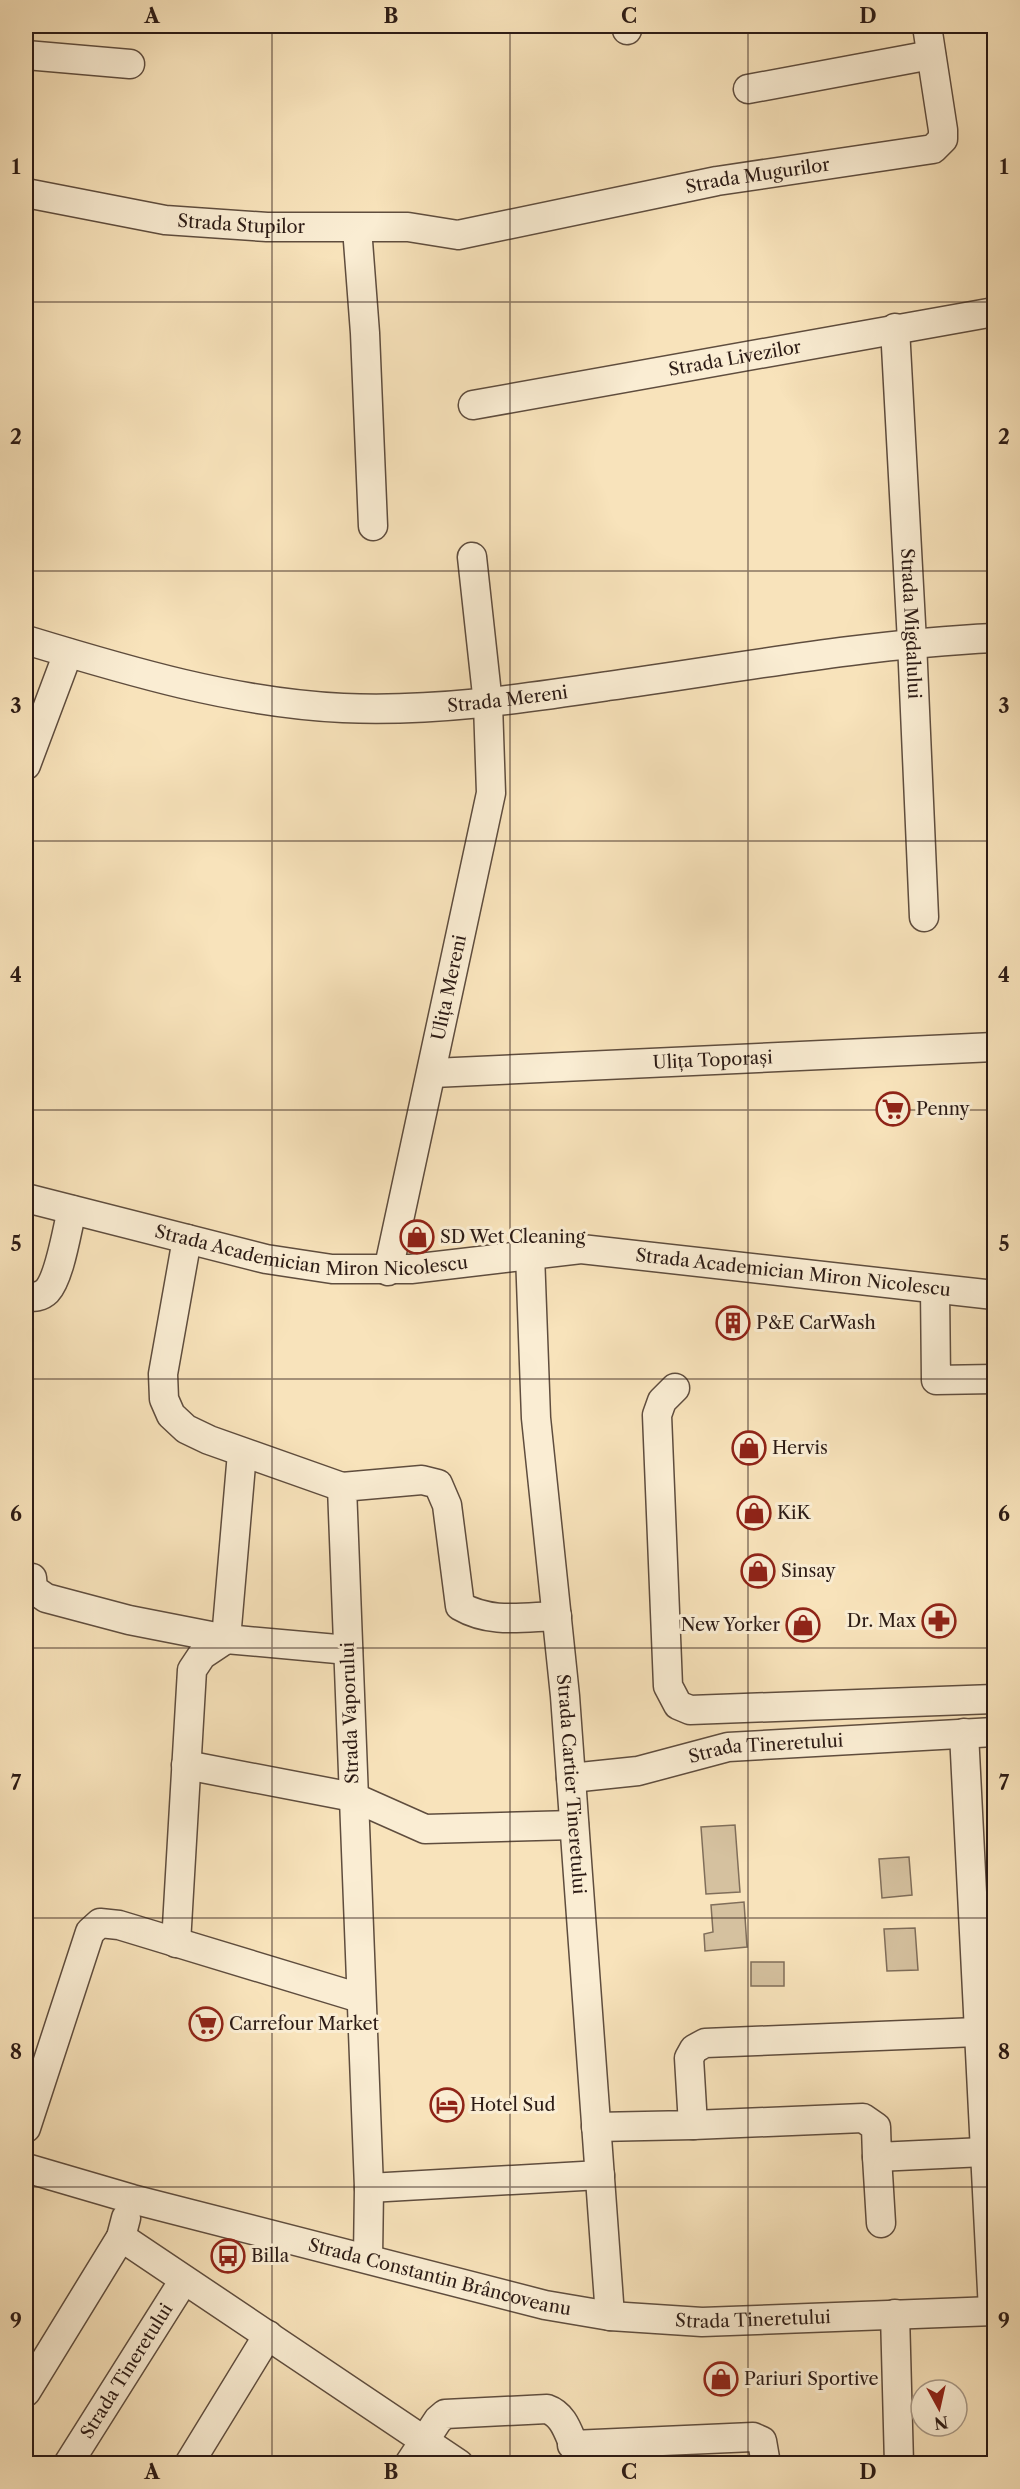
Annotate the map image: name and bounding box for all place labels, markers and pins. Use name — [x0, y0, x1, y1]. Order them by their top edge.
supermarket icon: Penny — [875, 1091, 911, 1127]
place label: Penny — [916, 1098, 971, 1120]
shop icon: SD Wet Cleaning — [399, 1219, 435, 1255]
place label: SD Wet Cleaning — [440, 1226, 586, 1248]
building icon: P&E CarWash — [715, 1305, 751, 1341]
place label: P&E CarWash — [756, 1312, 876, 1334]
shop icon: Hervis — [731, 1430, 767, 1466]
place label: Hervis — [772, 1437, 828, 1459]
shop icon: KiK — [736, 1495, 772, 1531]
place label: KiK — [777, 1502, 811, 1524]
shop icon: Sinsay — [740, 1553, 776, 1589]
place label: Sinsay — [781, 1560, 836, 1582]
pharmacy icon: Dr. Max — [921, 1603, 957, 1639]
shop icon: New Yorker — [785, 1607, 821, 1643]
place label: Dr. Max — [847, 1610, 916, 1632]
place label: New Yorker — [681, 1614, 780, 1636]
supermarket icon: Carrefour Market — [188, 2006, 224, 2042]
place label: Carrefour Market — [229, 2013, 380, 2035]
hotel icon: Hotel Sud — [429, 2087, 465, 2123]
place label: Hotel Sud — [470, 2094, 555, 2116]
bus stop icon: Billa — [210, 2238, 246, 2274]
place label: Billa — [251, 2245, 290, 2267]
shop icon: Pariuri Sportive — [703, 2361, 739, 2397]
place label: Pariuri Sportive — [744, 2368, 879, 2390]

